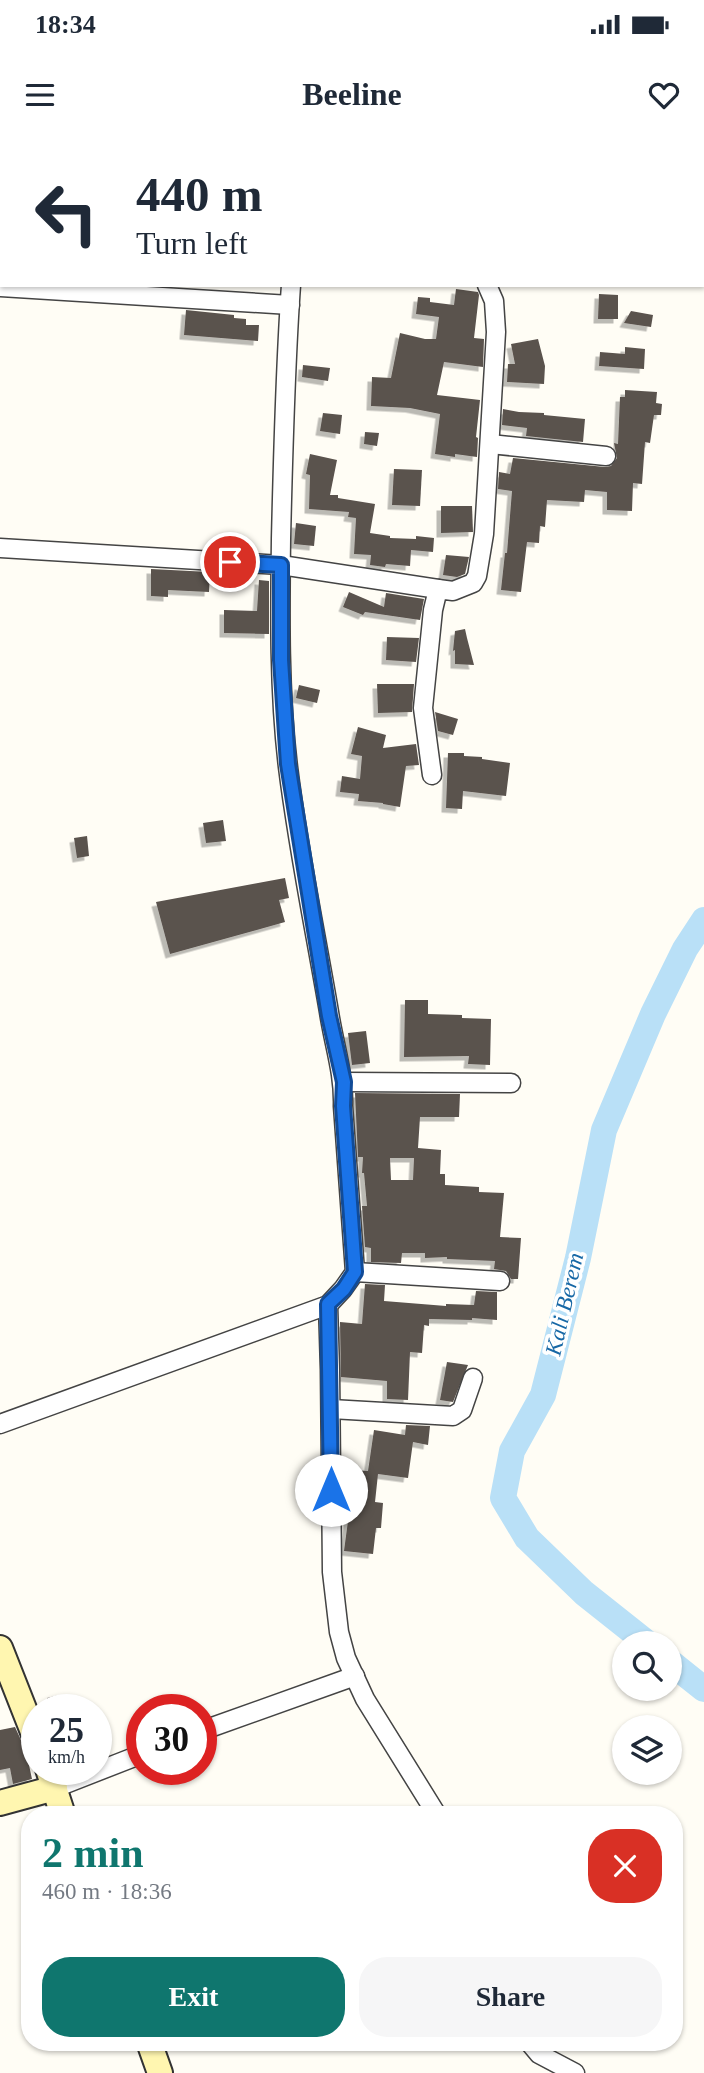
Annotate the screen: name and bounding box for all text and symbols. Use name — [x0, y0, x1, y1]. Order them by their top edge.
text: 18:34 — [35, 10, 96, 39]
icon: menu — [21, 76, 59, 114]
text: Beeline — [302, 76, 402, 112]
icon: heart — [645, 76, 683, 114]
text: 440 m — [136, 167, 263, 222]
icon: left — [21, 168, 112, 259]
text: Turn left — [136, 225, 248, 261]
pin — [200, 532, 260, 592]
icon: arrive — [211, 543, 249, 581]
water label: Kali Berem — [540, 1250, 588, 1359]
position arrow — [294, 1453, 368, 1527]
map controls — [612, 1631, 682, 1785]
button: search — [612, 1631, 682, 1701]
speed limit sign: 30 — [126, 1694, 217, 1785]
text: 25 — [49, 1711, 84, 1750]
button: layers — [612, 1715, 682, 1785]
text: km/h — [48, 1747, 85, 1767]
button: close — [588, 1829, 662, 1903]
text: 2 min — [42, 1830, 144, 1876]
text: 460 m · 18:36 — [42, 1879, 172, 1904]
button: Exit — [42, 1957, 345, 2037]
button: Share — [359, 1957, 662, 2037]

